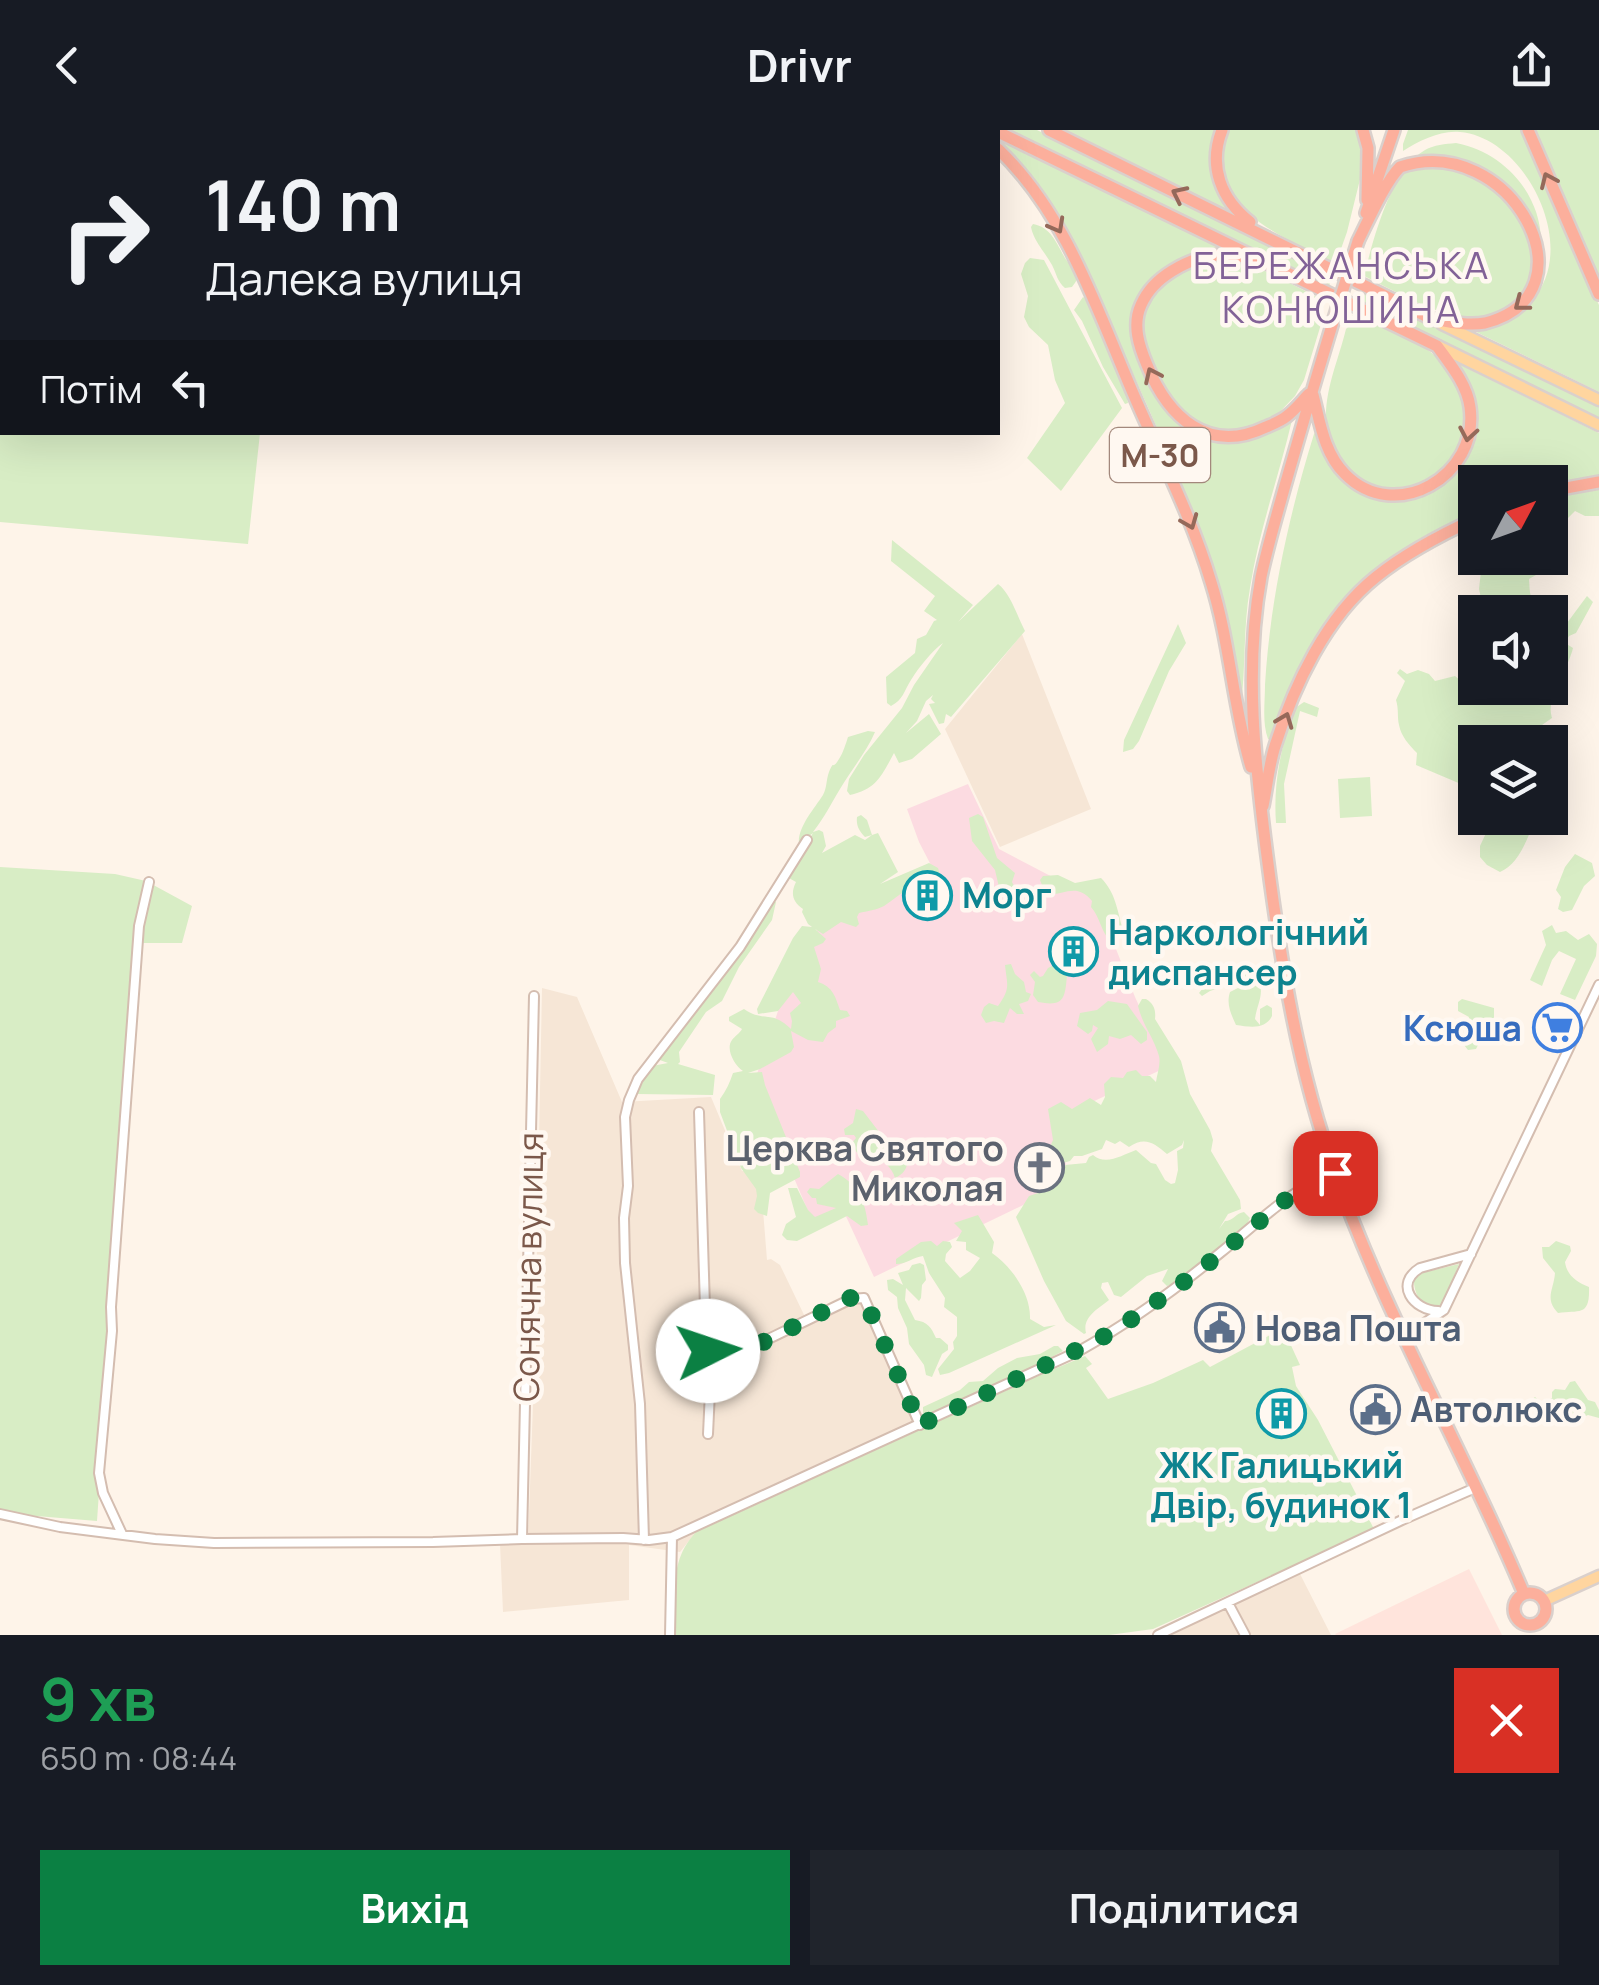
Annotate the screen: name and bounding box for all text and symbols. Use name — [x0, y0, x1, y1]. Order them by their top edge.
text: Drivr — [747, 34, 852, 96]
icon: back — [40, 38, 95, 93]
icon: share — [1504, 38, 1559, 93]
text: 140 m — [205, 156, 401, 252]
icon: right — [40, 170, 170, 300]
one-way arrow — [1540, 172, 1560, 190]
one-way arrow — [1171, 186, 1189, 206]
one-way arrow — [1045, 215, 1064, 234]
district label: БЕРЕЖАНСЬКА КОНЮШИНА — [1193, 238, 1491, 334]
text: Далека вулиця — [205, 247, 523, 309]
one-way arrow — [1514, 293, 1532, 310]
icon: left — [163, 360, 218, 415]
text: Потім — [40, 362, 143, 414]
one-way arrow — [1144, 368, 1164, 386]
one-way arrow — [1458, 425, 1479, 442]
road number: М-30 — [1110, 428, 1210, 482]
north arrow — [1458, 465, 1568, 575]
map controls — [1458, 465, 1568, 835]
one-way arrow — [1178, 513, 1198, 530]
button: sound — [1458, 595, 1568, 705]
one-way arrow — [1273, 713, 1293, 730]
button: layers — [1458, 725, 1568, 835]
building icon: Морг — [901, 869, 953, 921]
place label: Морг — [962, 871, 1052, 919]
place label: Наркологічний диспансер — [1108, 908, 1369, 996]
building icon: Наркологічний диспансер — [1047, 926, 1099, 978]
supermarket icon: Ксюша — [1531, 1002, 1583, 1054]
place label: Ксюша — [1403, 1004, 1522, 1052]
place label: Церква Святого Миколая — [726, 1124, 1004, 1212]
pin — [1293, 1131, 1378, 1216]
street label: Сонячна вулиця — [502, 1132, 554, 1402]
church icon: Церква Святого Миколая — [1013, 1142, 1065, 1194]
icon: arrive — [1308, 1146, 1363, 1201]
position arrow — [656, 1299, 760, 1403]
public building icon: Нова Пошта — [1194, 1302, 1246, 1354]
place label: Нова Пошта — [1255, 1304, 1462, 1352]
public building icon: Автолюкс — [1349, 1383, 1401, 1435]
place label: Автолюкс — [1410, 1385, 1583, 1433]
building icon: ЖК Галицький Двір, будинок 1 — [1255, 1387, 1307, 1439]
place label: ЖК Галицький Двір, будинок 1 — [1150, 1441, 1412, 1529]
text: 9 хв — [40, 1657, 156, 1739]
button: close — [1454, 1668, 1559, 1773]
text: 650 m · 08:44 — [40, 1736, 237, 1780]
button: Вихід — [40, 1850, 790, 1965]
button: Поділитися — [810, 1850, 1559, 1965]

